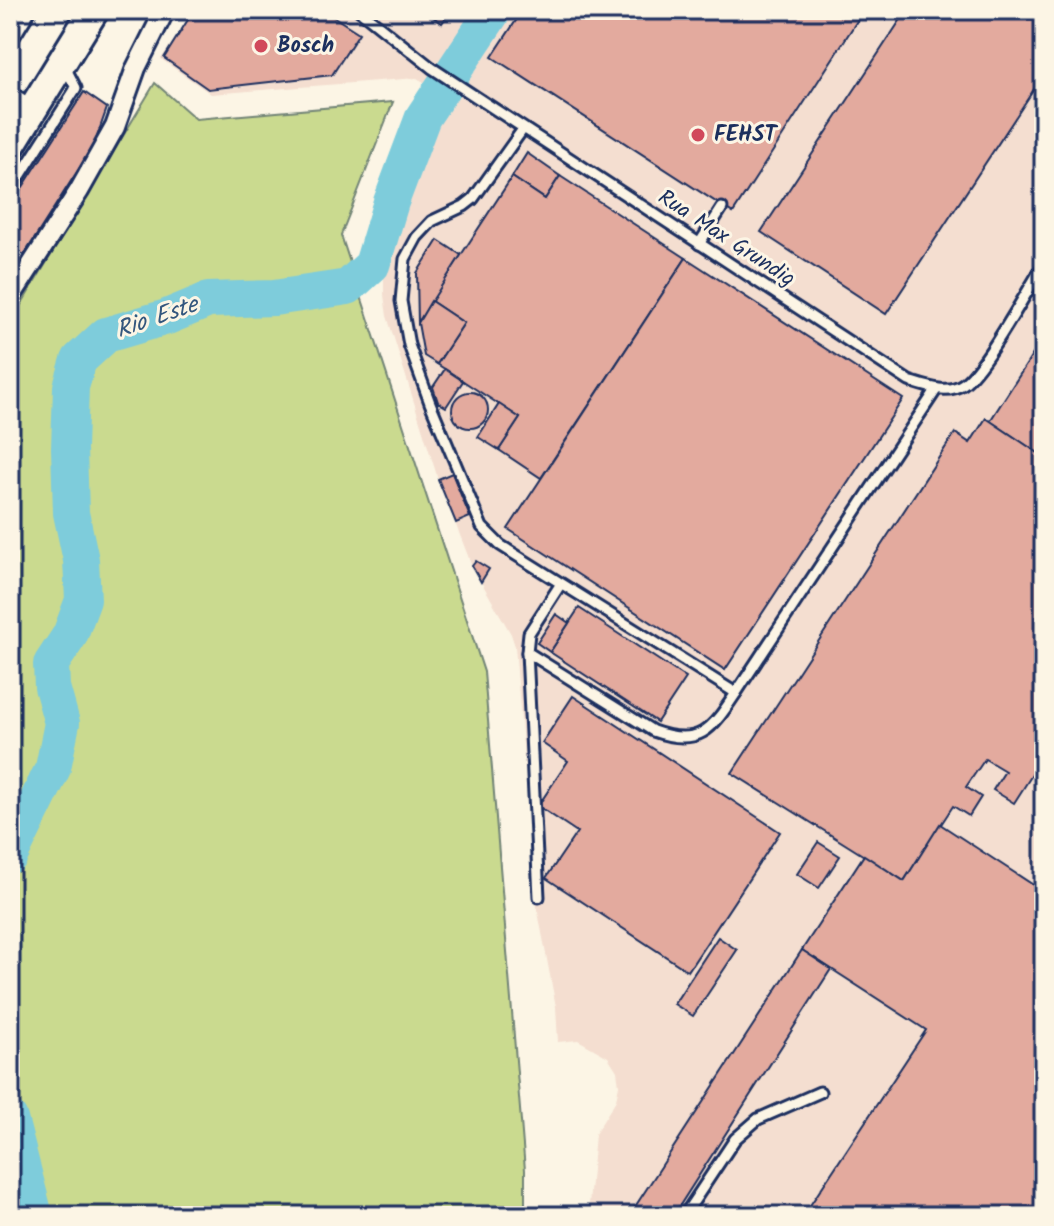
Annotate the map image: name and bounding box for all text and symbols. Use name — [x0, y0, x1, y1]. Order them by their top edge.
place label: Bosch — [277, 29, 334, 64]
marker: Bosch — [252, 37, 270, 55]
place label: FEHST — [714, 118, 779, 153]
marker: FEHST — [689, 126, 707, 144]
street label: Rua Max Grundig — [650, 181, 802, 297]
water label: Rio Este — [111, 285, 205, 350]

